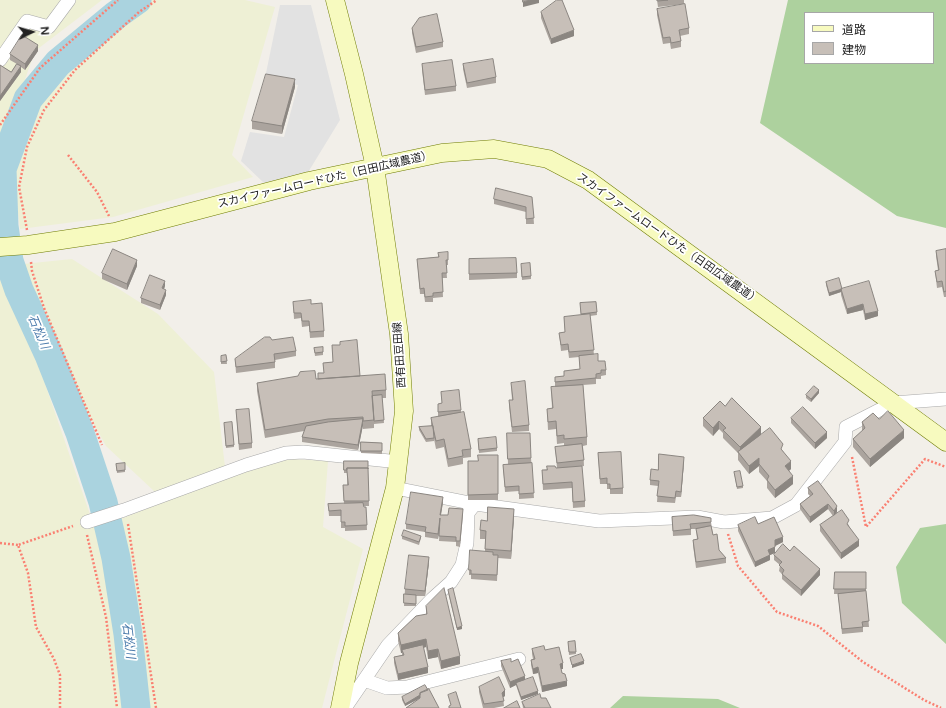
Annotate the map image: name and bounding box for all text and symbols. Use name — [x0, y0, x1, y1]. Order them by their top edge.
north arrow — [12, 12, 52, 52]
legend — [804, 12, 934, 64]
text: 道路 — [842, 23, 866, 37]
text: N — [38, 26, 51, 36]
text: 建物 — [842, 43, 866, 57]
street label: スカイファームロードひた（日田広域農道） — [216, 149, 434, 211]
street label: スカイファームロードひた（日田広域農道） — [574, 171, 762, 307]
water label: 石松川 — [24, 313, 52, 351]
street label: 西有田豆田線 — [391, 322, 409, 388]
water label: 石松川 — [119, 622, 137, 660]

